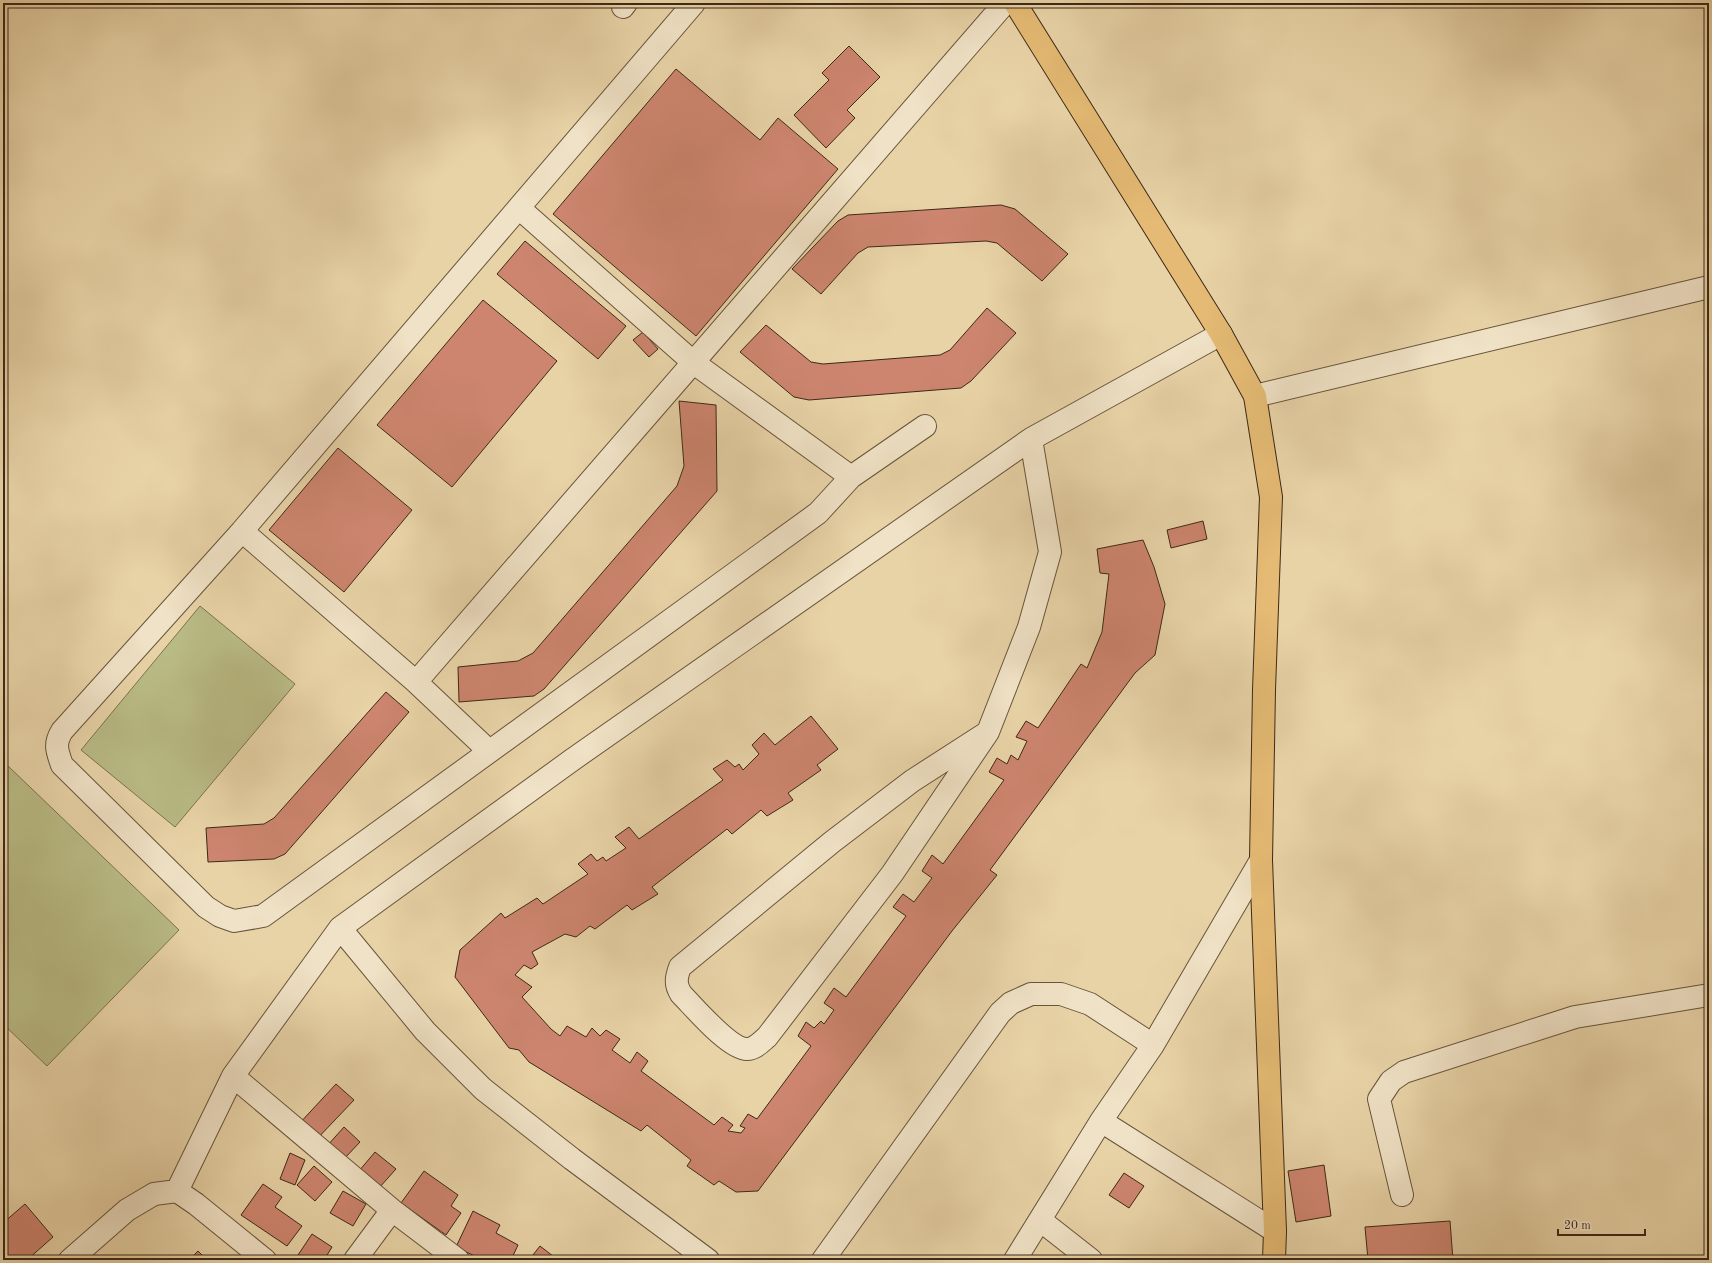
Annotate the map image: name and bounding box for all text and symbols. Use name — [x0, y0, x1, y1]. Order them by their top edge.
scale bar — [1558, 1211, 1645, 1237]
text: 20 m — [1564, 1220, 1591, 1232]

